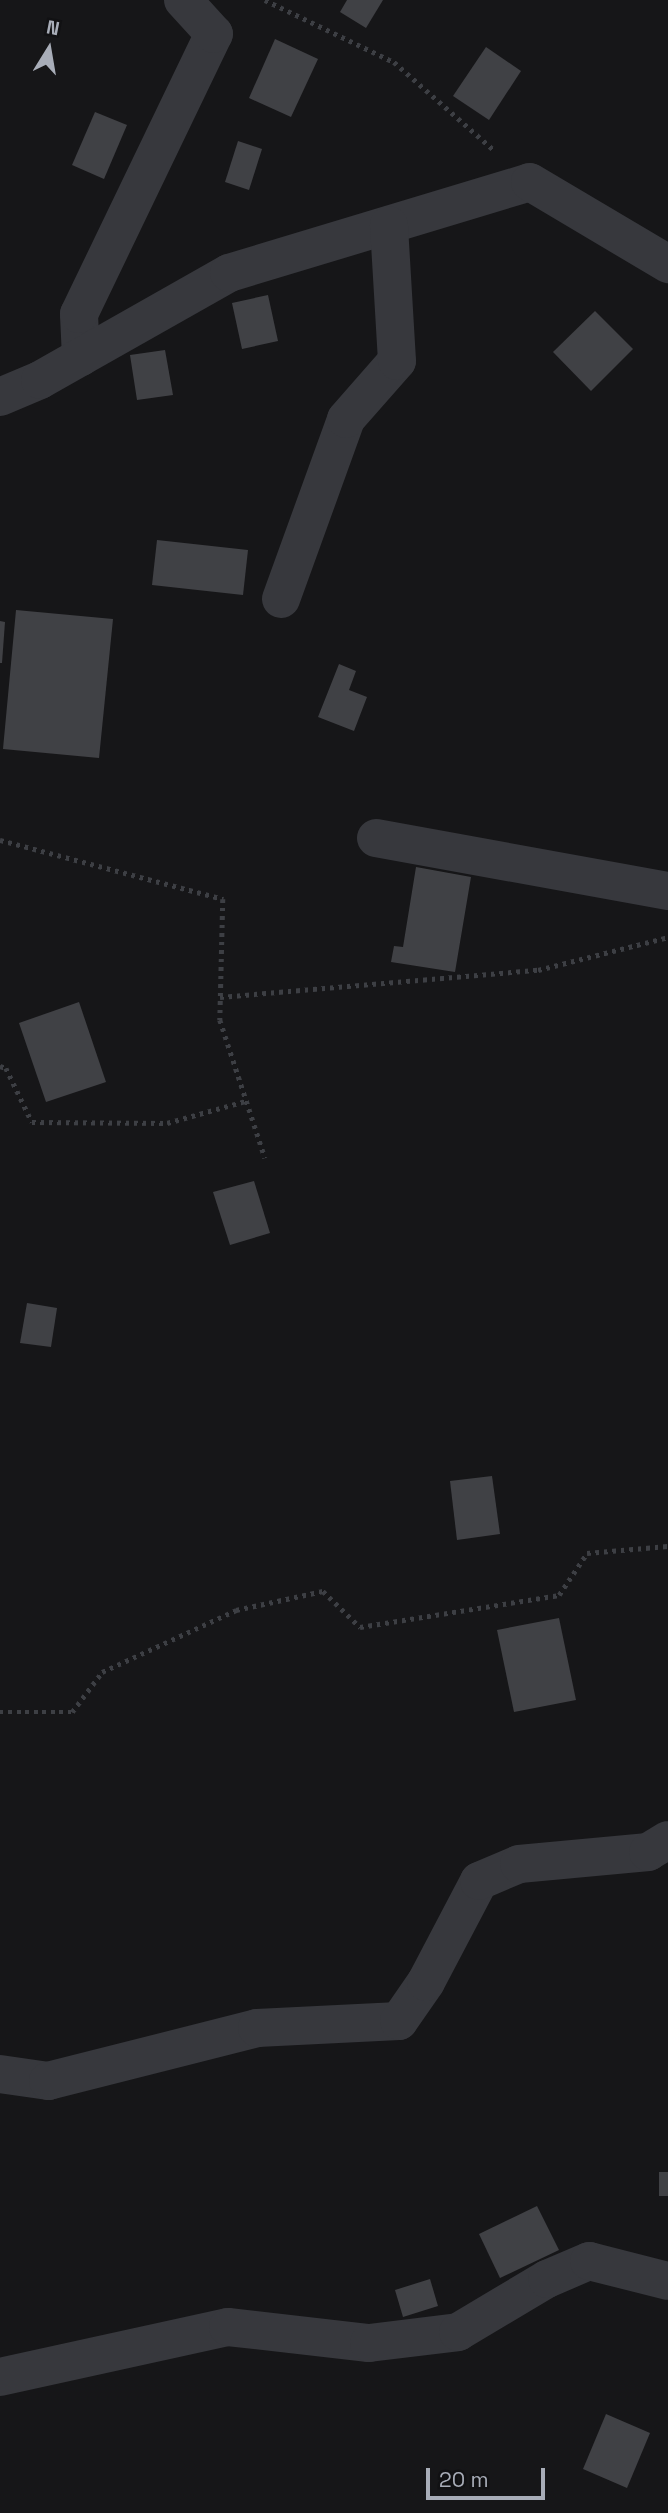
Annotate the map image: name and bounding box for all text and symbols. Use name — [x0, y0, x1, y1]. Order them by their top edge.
north arrow — [14, 14, 84, 84]
text: N — [44, 14, 62, 41]
scale bar — [430, 2454, 549, 2498]
text: 20 m — [439, 2466, 489, 2493]

